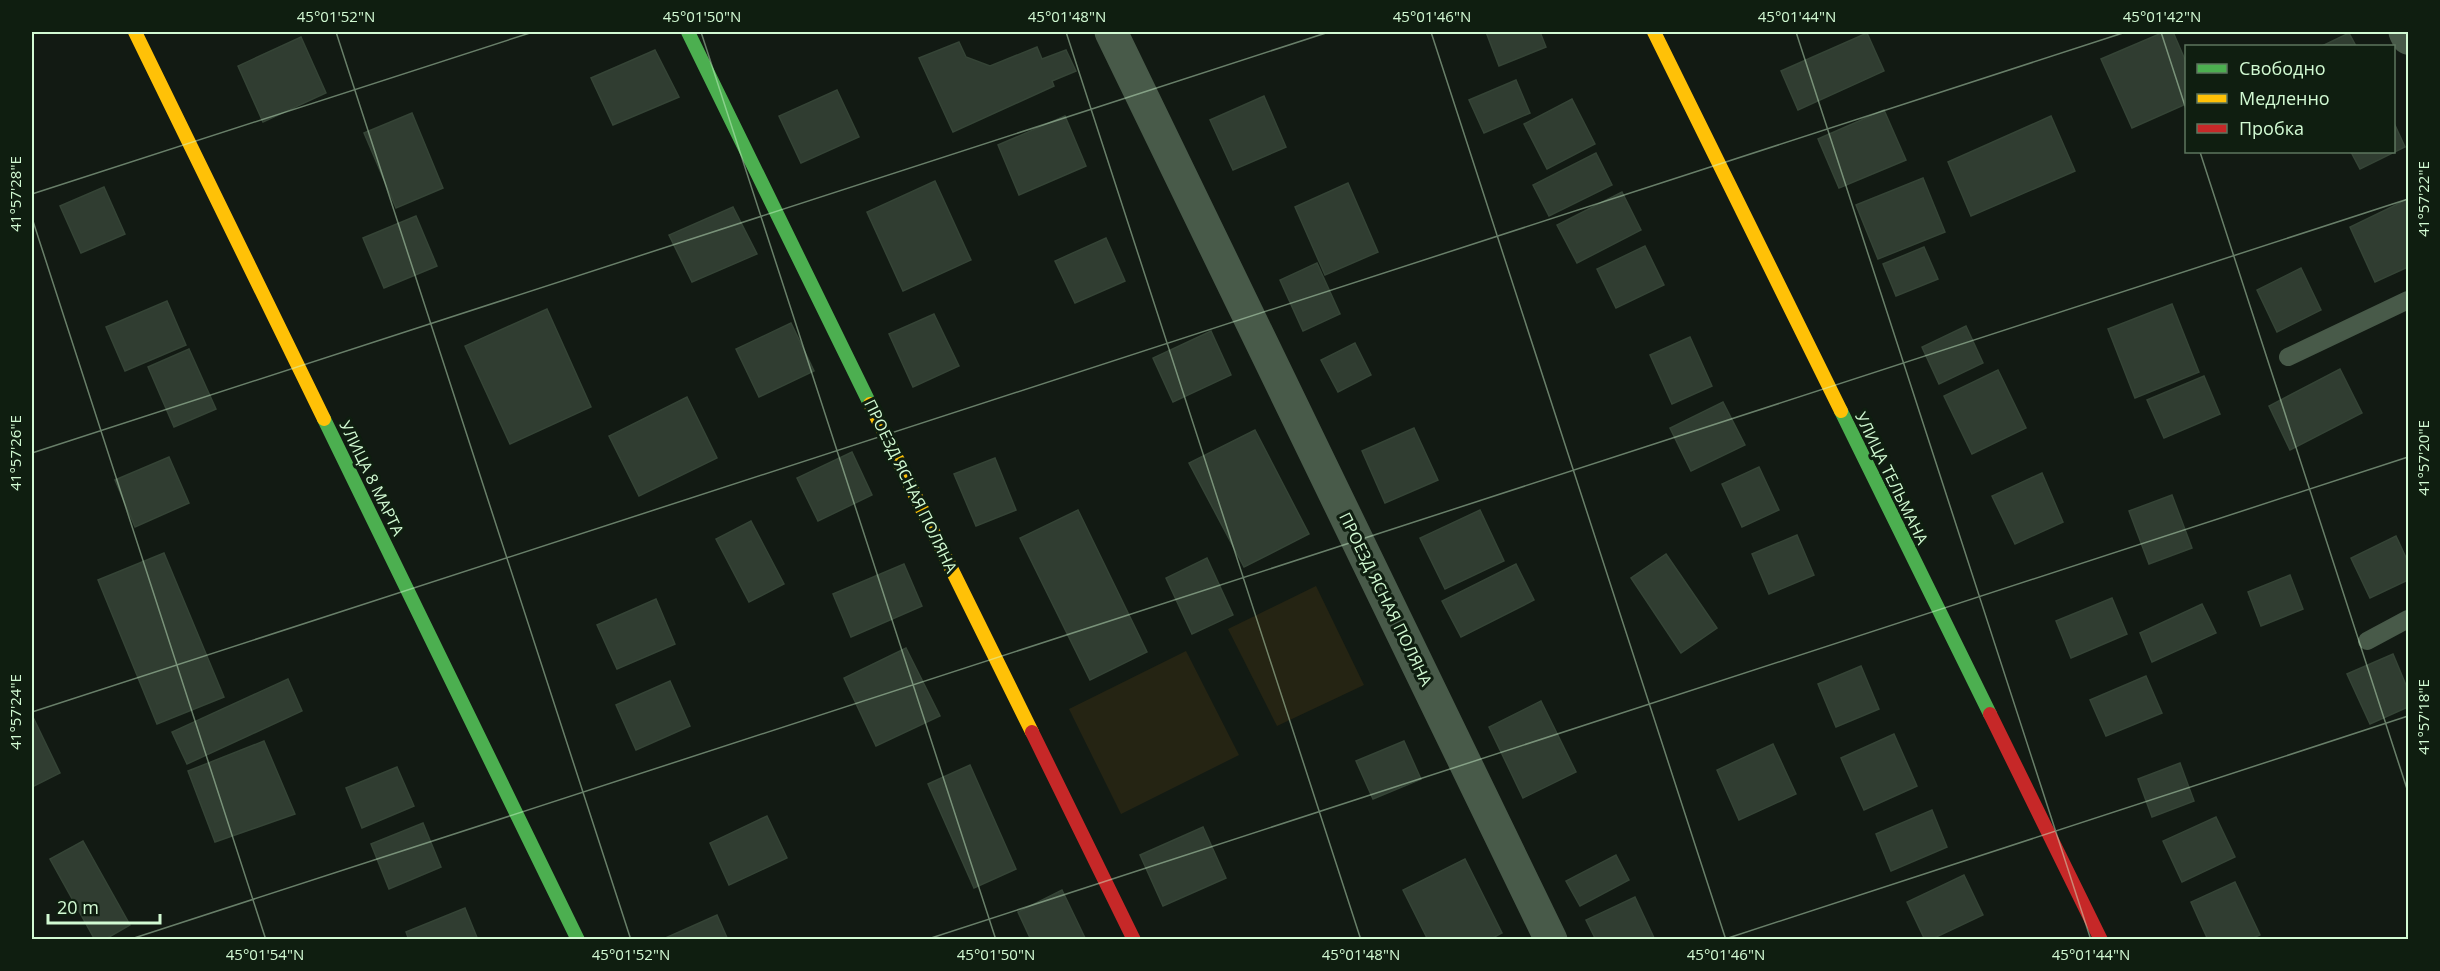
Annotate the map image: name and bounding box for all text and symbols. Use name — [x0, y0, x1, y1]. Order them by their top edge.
text: 45°01'52"N — [297, 6, 375, 26]
text: 45°01'50"N — [663, 6, 741, 26]
text: 45°01'48"N — [1028, 6, 1106, 26]
text: 45°01'46"N — [1393, 6, 1471, 26]
text: 45°01'44"N — [1758, 6, 1836, 26]
text: 45°01'42"N — [2123, 6, 2201, 26]
legend — [2185, 45, 2395, 153]
text: Свободно — [2239, 56, 2326, 80]
text: Медленно — [2239, 86, 2330, 110]
text: Пробка — [2239, 116, 2304, 140]
text: 41°57'28"E — [5, 156, 25, 232]
text: 41°57'22"E — [2413, 161, 2433, 237]
street label: ПРОЕЗД ЯСНАЯ ПОЛЯНА — [859, 395, 963, 577]
street label: УЛИЦА ТЕЛЬМАНА — [1850, 408, 1934, 549]
text: 41°57'26"E — [5, 415, 25, 491]
street label: УЛИЦА 8 МАРТА — [335, 417, 410, 540]
text: 41°57'20"E — [2413, 420, 2433, 496]
street label: ПРОЕЗД ЯСНАЯ ПОЛЯНА — [1334, 508, 1438, 690]
text: 41°57'24"E — [5, 674, 25, 750]
text: 41°57'18"E — [2413, 679, 2433, 755]
scale bar — [48, 887, 160, 925]
text: 20 m — [57, 895, 99, 919]
text: 45°01'54"N — [226, 944, 304, 964]
text: 45°01'52"N — [592, 944, 670, 964]
text: 45°01'50"N — [957, 944, 1035, 964]
text: 45°01'48"N — [1322, 944, 1400, 964]
text: 45°01'46"N — [1687, 944, 1765, 964]
text: 45°01'44"N — [2052, 944, 2130, 964]

